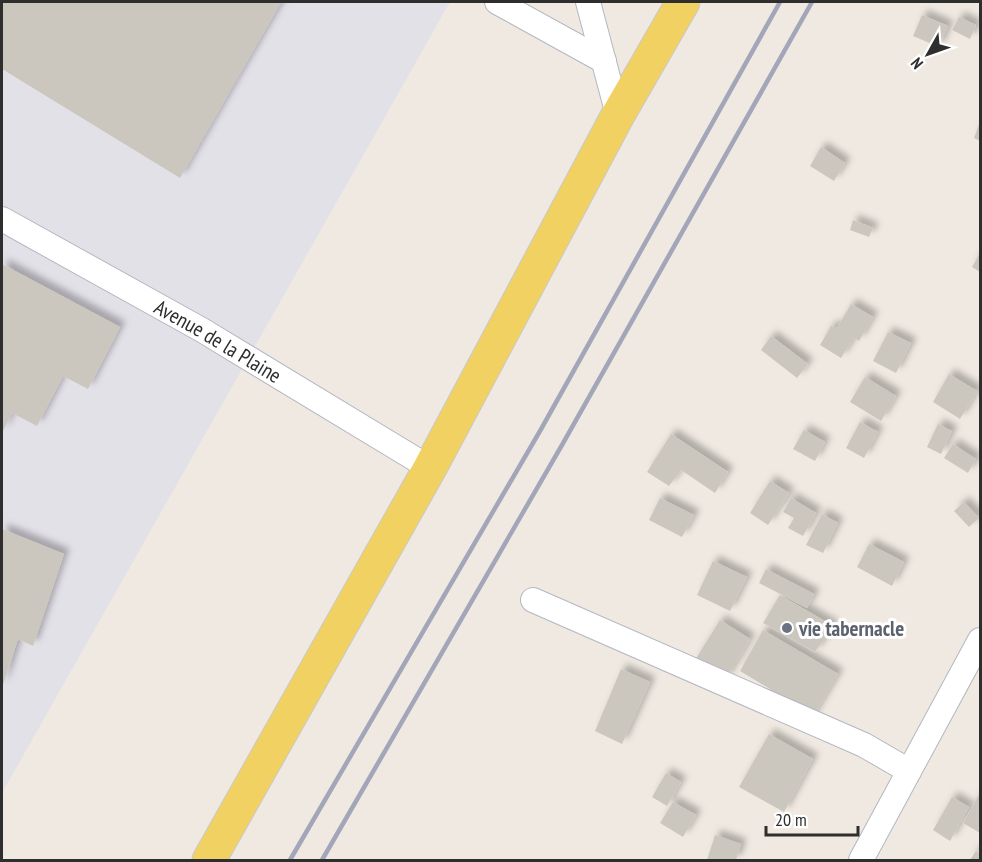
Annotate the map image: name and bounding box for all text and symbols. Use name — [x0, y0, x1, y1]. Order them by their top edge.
north arrow — [898, 24, 958, 84]
text: N — [906, 54, 927, 73]
street label: Avenue de la Plaine — [150, 293, 287, 389]
place label: vie tabernacle — [798, 615, 904, 642]
marker: vie tabernacle — [780, 621, 794, 635]
scale bar — [766, 799, 858, 837]
text: 20 m — [775, 808, 807, 831]

